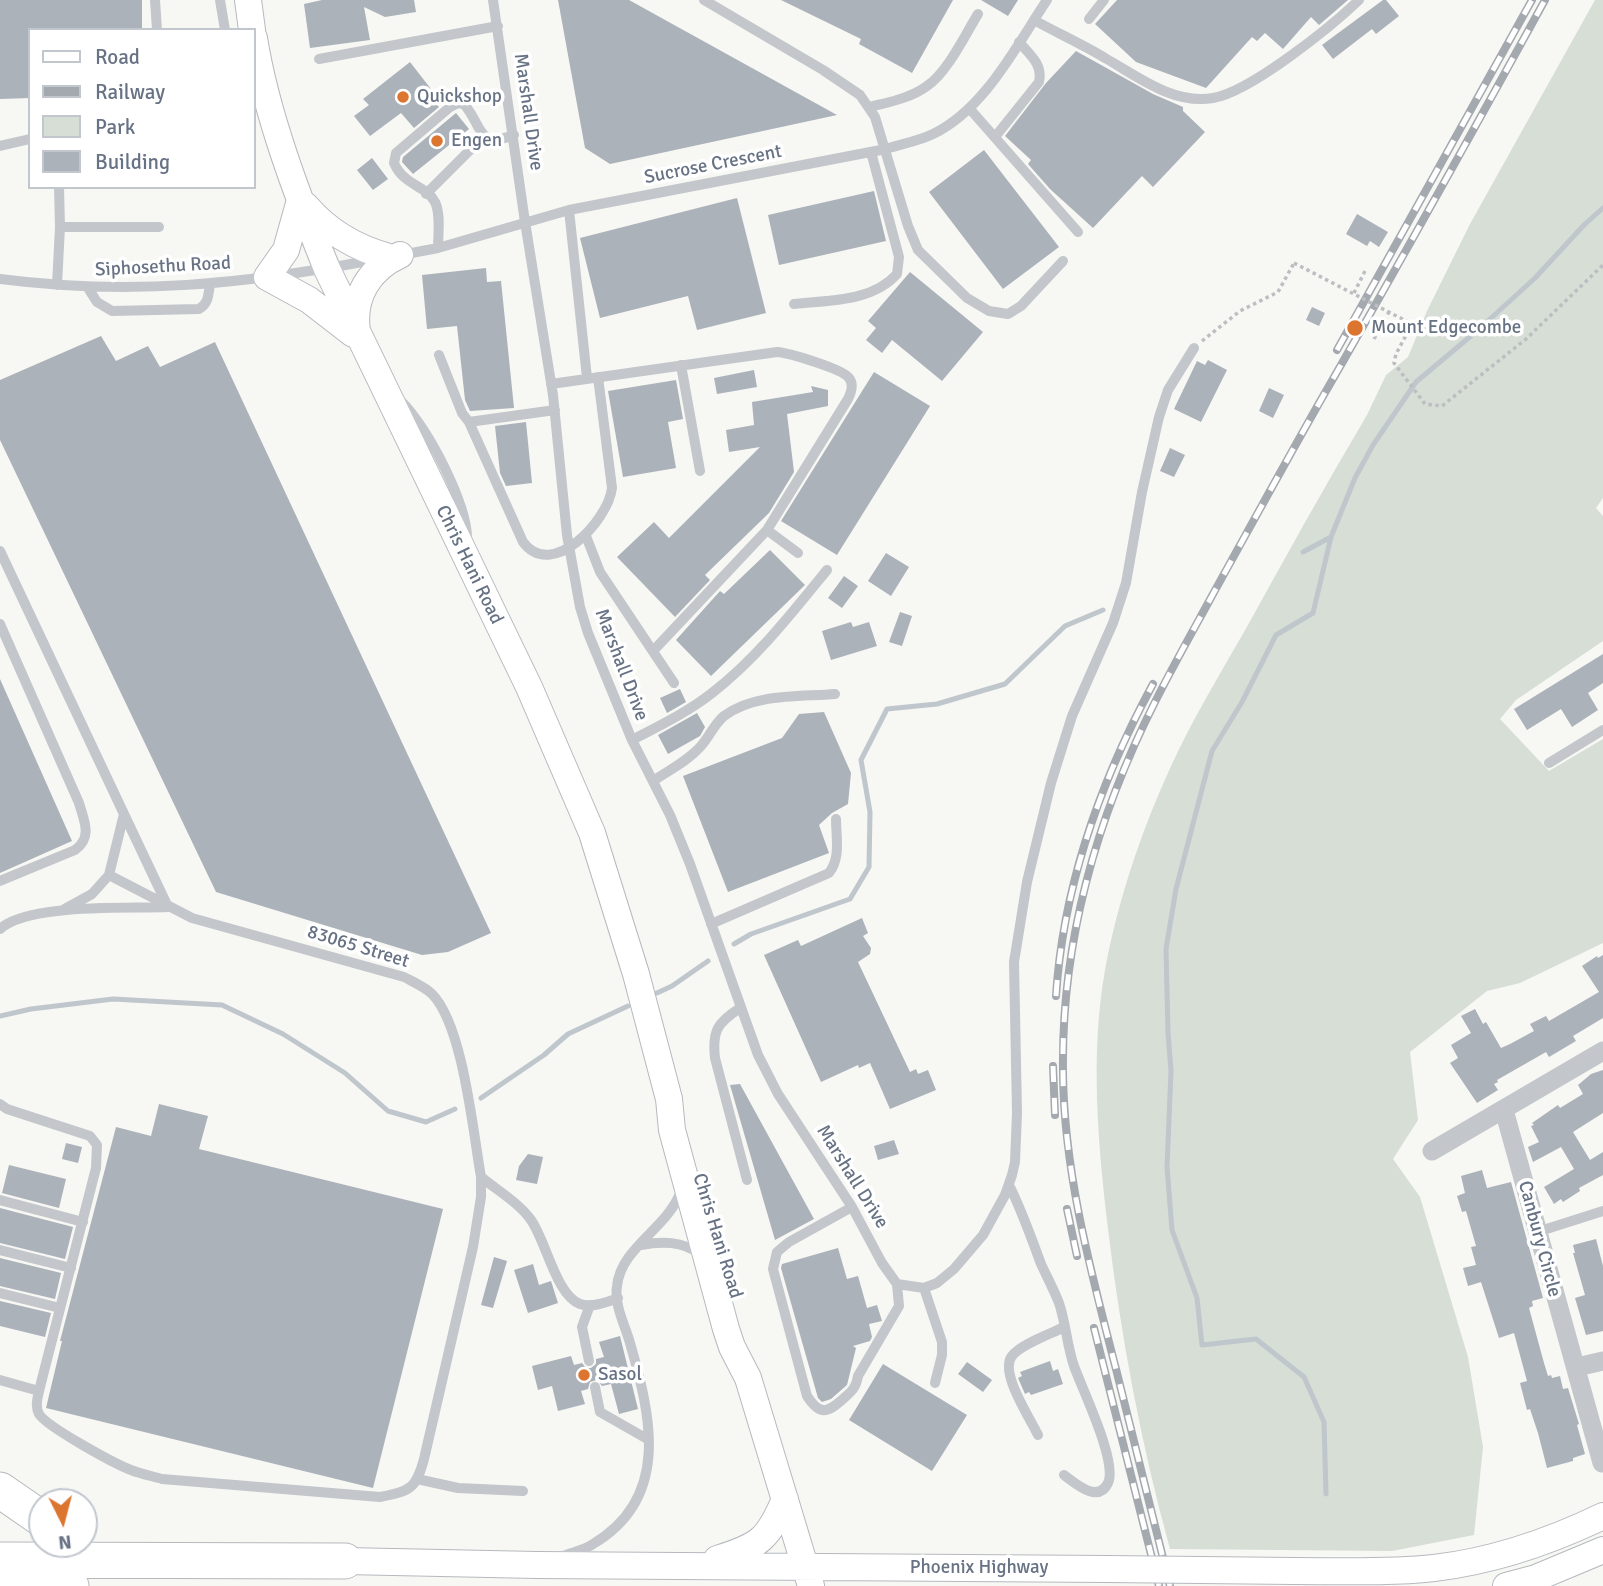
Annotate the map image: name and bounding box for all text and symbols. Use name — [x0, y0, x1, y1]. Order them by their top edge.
legend — [28, 28, 256, 189]
text: Road — [95, 44, 140, 70]
street label: Marshall Drive — [509, 52, 547, 172]
text: Railway — [95, 79, 165, 105]
place label: Quickshop — [417, 86, 502, 108]
marker: Quickshop — [395, 89, 411, 105]
text: Park — [95, 114, 135, 140]
place label: Engen — [451, 130, 502, 152]
marker: Engen — [429, 133, 445, 149]
street label: Sucrose Crescent — [642, 140, 784, 190]
text: Building — [95, 149, 170, 175]
street label: Siphosethu Road — [94, 252, 232, 282]
place label: Mount Edgecombe — [1371, 317, 1521, 339]
marker: Mount Edgecombe — [1345, 318, 1365, 338]
street label: Chris Hani Road — [430, 502, 508, 628]
street label: Marshall Drive — [589, 606, 653, 724]
street label: 83065 Street — [304, 921, 412, 973]
street label: Marshall Drive — [811, 1121, 893, 1233]
street label: Chris Hani Road — [687, 1171, 747, 1301]
street label: Canbury Circle — [1513, 1178, 1565, 1300]
place label: Sasol — [598, 1364, 642, 1386]
marker: Sasol — [576, 1367, 592, 1383]
north arrow — [28, 1488, 98, 1558]
text: N — [57, 1529, 73, 1555]
street label: Phoenix Highway — [910, 1557, 1048, 1579]

